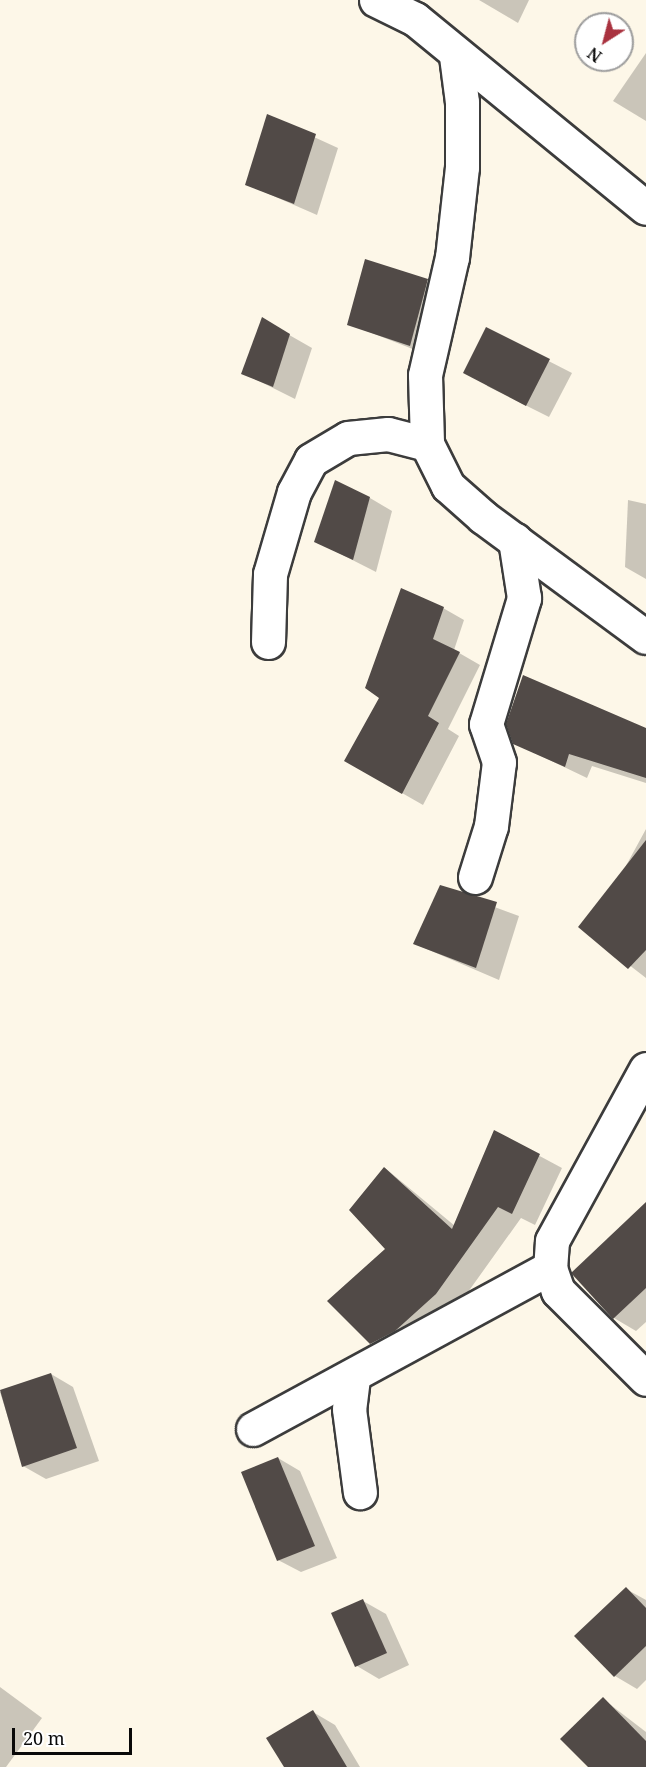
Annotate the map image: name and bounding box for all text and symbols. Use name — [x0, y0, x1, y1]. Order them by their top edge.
north arrow — [574, 12, 634, 72]
text: N — [583, 42, 606, 68]
scale bar — [15, 1716, 135, 1754]
text: 20 m — [23, 1726, 65, 1750]

